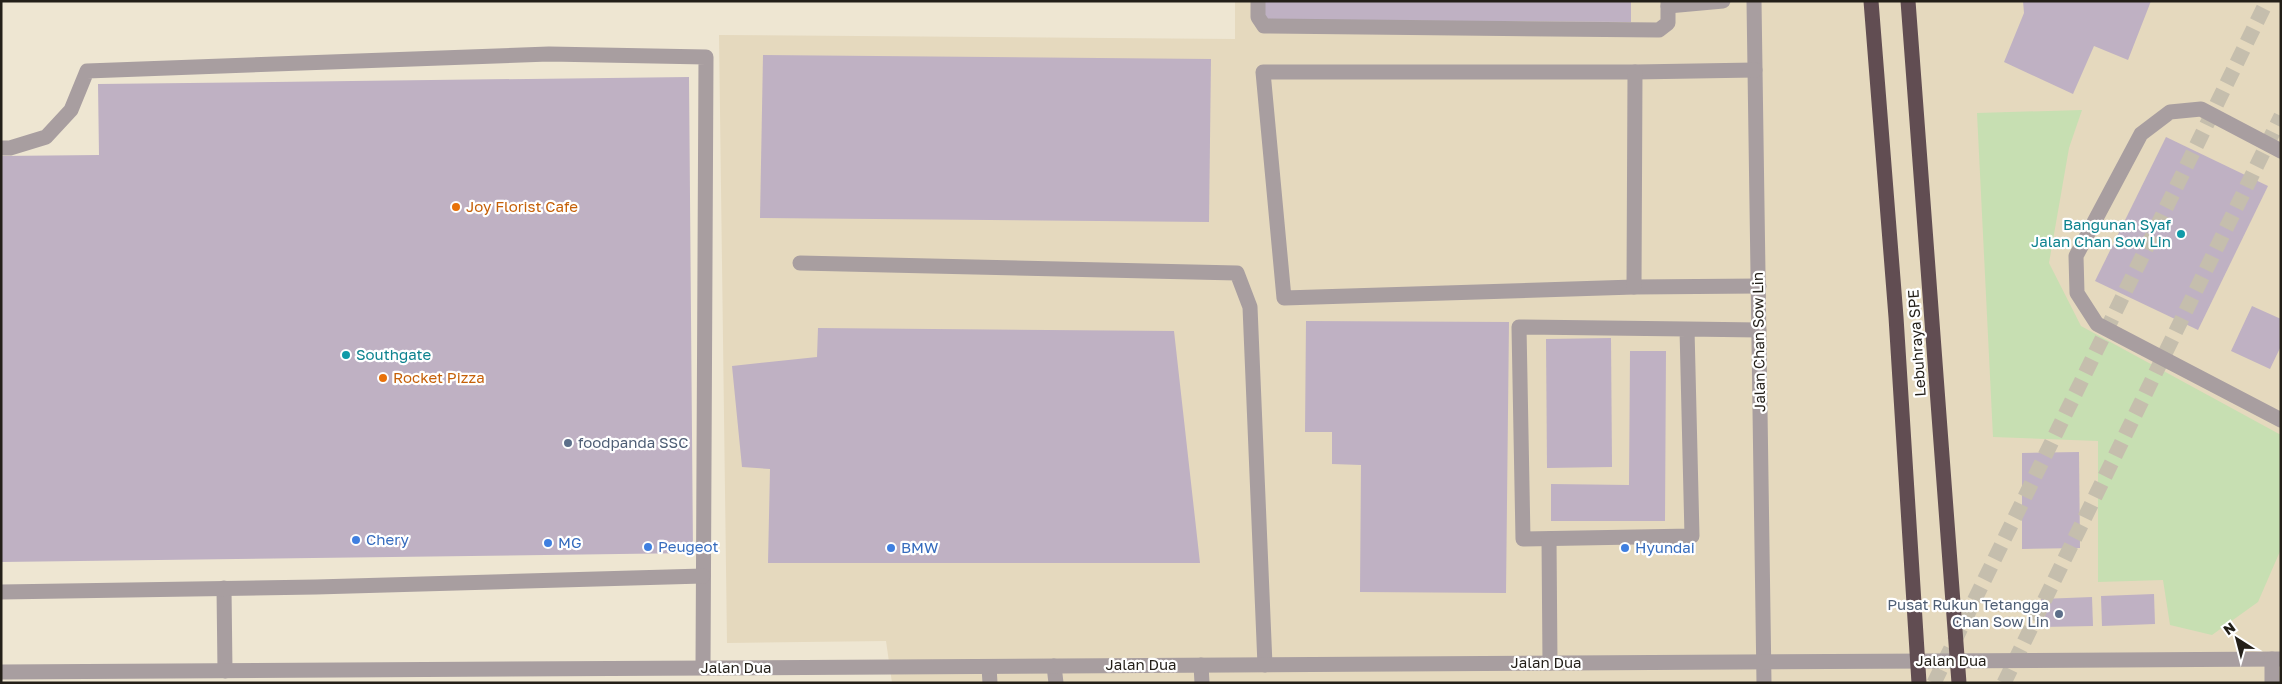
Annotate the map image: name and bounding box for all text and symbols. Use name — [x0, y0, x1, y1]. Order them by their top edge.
place label: Joy Florist Cafe — [466, 197, 578, 215]
marker: Joy Florist Cafe — [450, 201, 462, 213]
place label: Bangunan Syaf Jalan Chan Sow Lin — [2031, 215, 2172, 250]
marker: Bangunan Syaf Jalan Chan Sow Lin — [2175, 228, 2187, 240]
street label: Jalan Chan Sow Lin — [1748, 272, 1768, 412]
street label: Lebuhraya SPE — [1903, 289, 1929, 397]
place label: Southgate — [356, 345, 431, 363]
marker: Southgate — [340, 349, 352, 361]
place label: Rocket Pizza — [393, 368, 485, 386]
marker: Rocket Pizza — [377, 372, 389, 384]
place label: foodpanda SSC — [578, 433, 688, 451]
marker: foodpanda SSC — [562, 437, 574, 449]
place label: Chery — [366, 530, 409, 548]
place label: MG — [558, 533, 581, 551]
marker: Chery — [350, 534, 362, 546]
marker: MG — [542, 537, 554, 549]
place label: Peugeot — [658, 537, 718, 555]
place label: BMW — [901, 538, 938, 556]
place label: Hyundai — [1635, 538, 1695, 556]
marker: Peugeot — [642, 541, 654, 553]
marker: BMW — [885, 542, 897, 554]
marker: Hyundai — [1619, 542, 1631, 554]
place label: Pusat Rukun Tetangga Chan Sow Lin — [1887, 595, 2049, 630]
marker: Pusat Rukun Tetangga Chan Sow Lin — [2053, 608, 2065, 620]
north arrow — [2212, 614, 2262, 664]
text: N — [2220, 618, 2238, 638]
street label: Jalan Dua — [1915, 651, 1987, 669]
street label: Jalan Dua — [1510, 653, 1582, 671]
street label: Jalan Dua — [1105, 655, 1177, 673]
street label: Jalan Dua — [700, 658, 772, 676]

